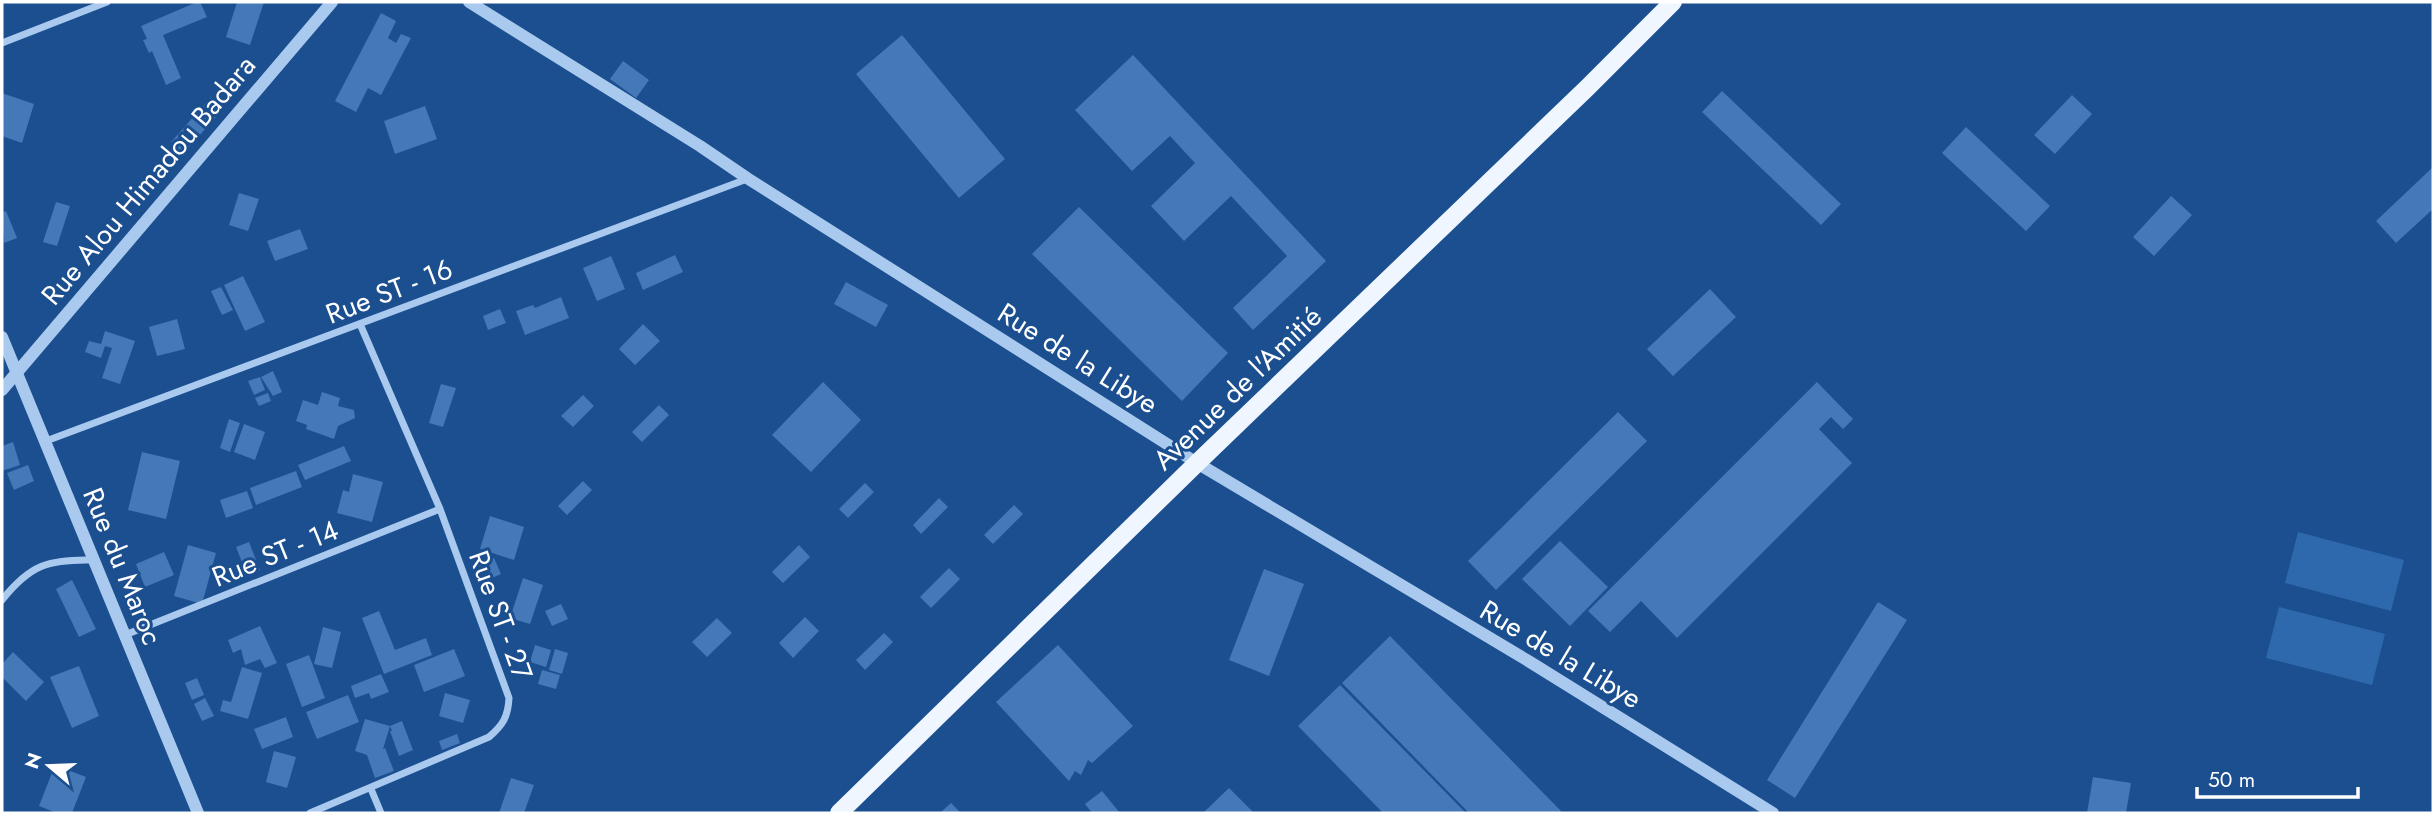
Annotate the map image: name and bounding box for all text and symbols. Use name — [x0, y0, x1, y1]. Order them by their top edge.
street label: Rue Alou Himadou Badara — [31, 46, 265, 314]
street label: Rue ST - 16 — [320, 248, 459, 334]
street label: Rue de la Libye — [990, 293, 1166, 424]
street label: Avenue de l'Amitié — [1144, 297, 1331, 480]
street label: Rue du Maroc — [72, 481, 173, 651]
street label: Rue ST - 14 — [206, 510, 345, 597]
street label: Rue ST - 27 — [458, 545, 543, 686]
street label: Rue de la Libye — [1472, 590, 1649, 719]
north arrow — [14, 731, 84, 801]
text: N — [18, 749, 49, 772]
scale bar — [2197, 756, 2358, 800]
text: 50 m — [2208, 765, 2255, 795]

